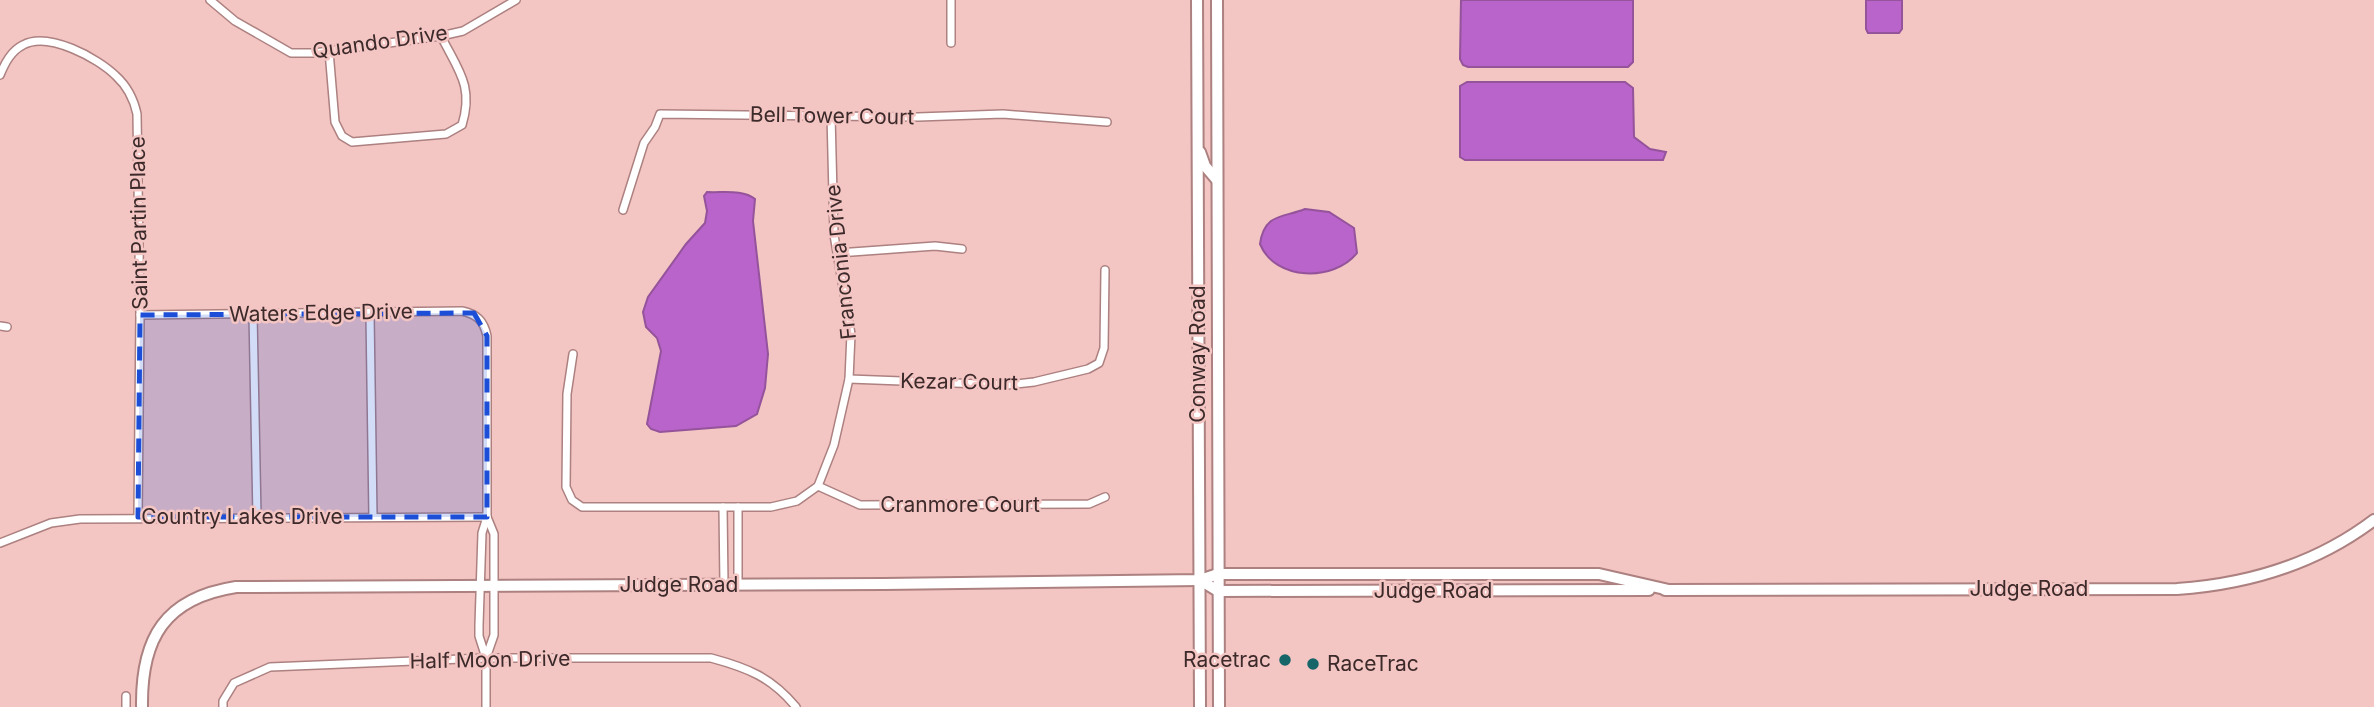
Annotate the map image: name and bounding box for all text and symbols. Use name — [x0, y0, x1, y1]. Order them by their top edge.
street label: Quando Drive — [311, 20, 449, 63]
street label: Bell Tower Court — [750, 102, 915, 129]
street label: Saint Partin Place — [124, 136, 153, 310]
street label: Franconia Drive — [820, 183, 861, 341]
street label: Conway Road — [1185, 285, 1210, 423]
street label: Waters Edge Drive — [229, 298, 413, 327]
street label: Kezar Court — [900, 368, 1018, 395]
street label: Cranmore Court — [880, 492, 1040, 517]
street label: Country Lakes Drive — [141, 504, 343, 529]
street label: Judge Road — [620, 572, 738, 597]
street label: Judge Road — [1970, 576, 2088, 601]
street label: Judge Road — [1374, 578, 1492, 603]
street label: Half Moon Drive — [409, 646, 571, 673]
place label: Racetrac — [1183, 647, 1271, 672]
place label: RaceTrac — [1327, 651, 1419, 676]
marker: Racetrac — [1277, 652, 1293, 668]
marker: RaceTrac — [1305, 656, 1321, 672]

